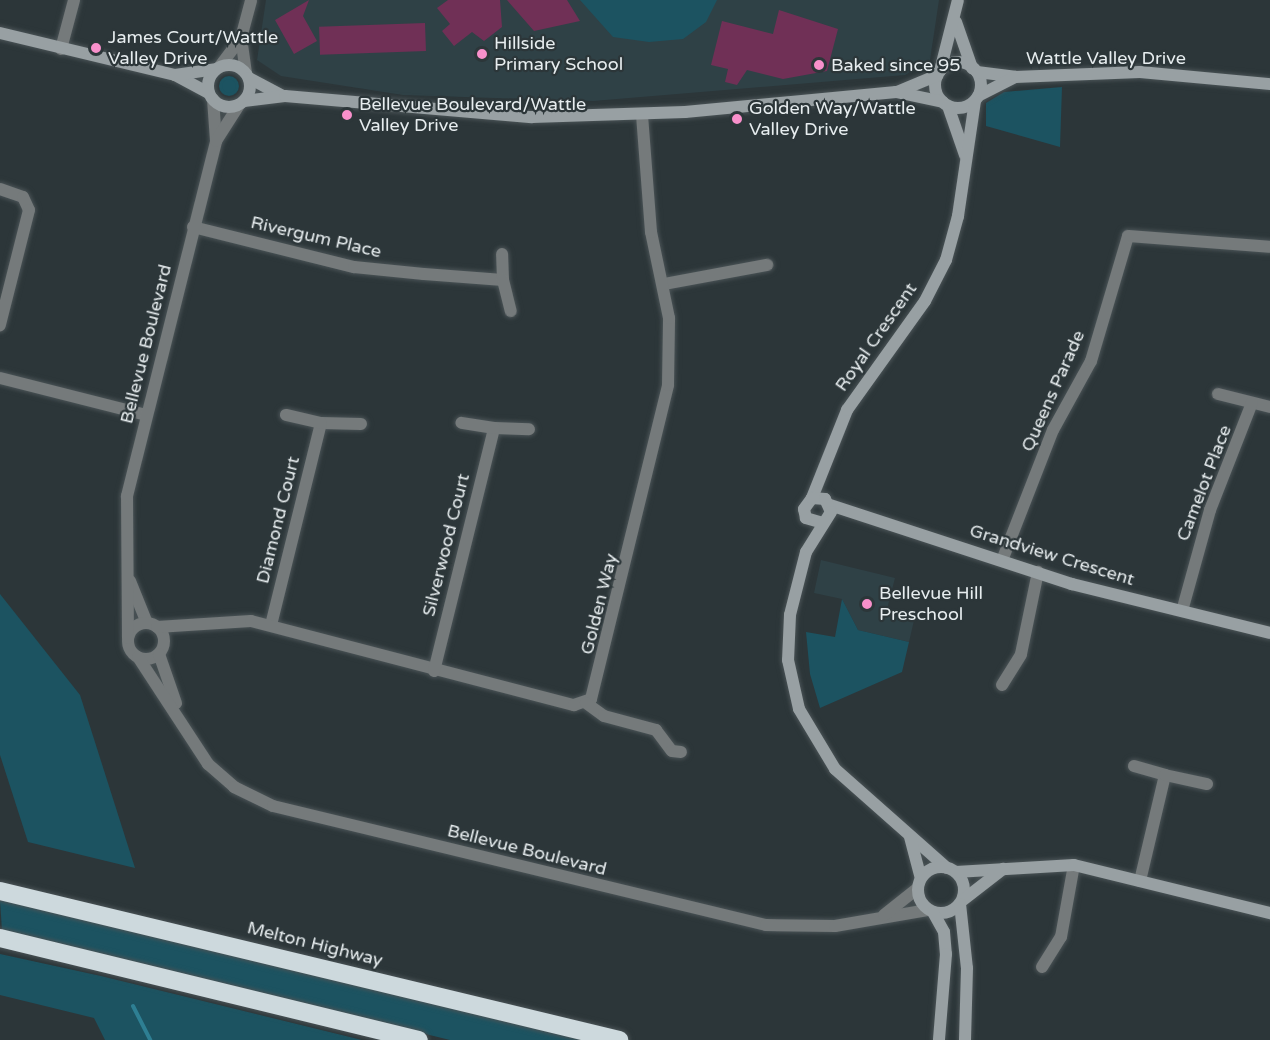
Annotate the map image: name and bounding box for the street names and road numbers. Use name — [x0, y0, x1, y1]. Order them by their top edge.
street label: Wattle Valley Drive — [1026, 47, 1186, 69]
street label: Rivergum Place — [249, 211, 383, 263]
street label: Bellevue Boulevard — [116, 262, 176, 426]
street label: Royal Crescent — [831, 279, 921, 395]
street label: Queens Parade — [1017, 327, 1089, 455]
street label: Camelot Place — [1172, 422, 1236, 544]
street label: Diamond Court — [252, 454, 304, 586]
street label: Silverwood Court — [418, 471, 474, 619]
street label: Grandview Crescent — [967, 520, 1137, 590]
street label: Golden Way — [576, 551, 622, 657]
street label: Bellevue Boulevard — [445, 820, 609, 880]
street label: Melton Highway — [245, 917, 385, 971]

